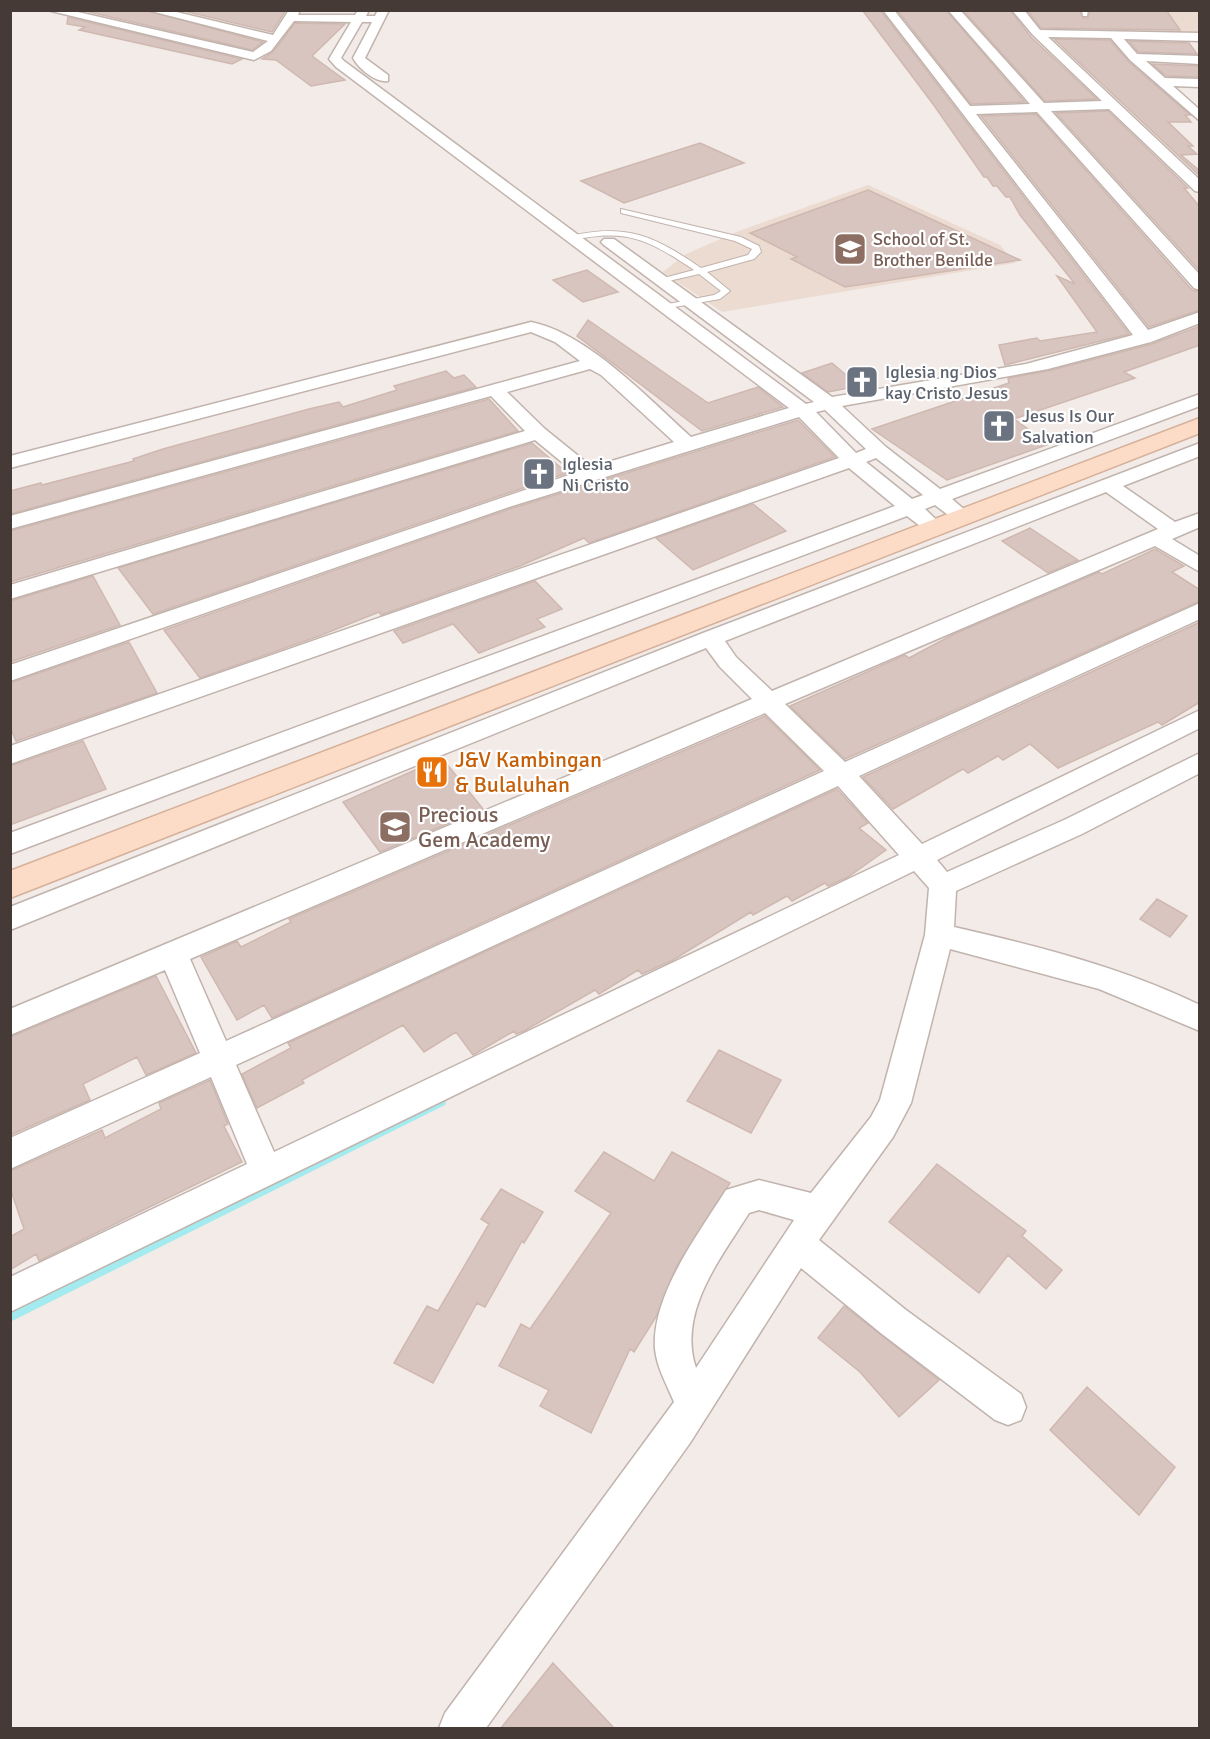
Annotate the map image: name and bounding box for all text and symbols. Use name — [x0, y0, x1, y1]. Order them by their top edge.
place label: School of St. Brother Benilde — [873, 228, 993, 271]
school or university icon: School of St. Brother Benilde — [832, 231, 868, 267]
place label: Iglesia ng Dios kay Cristo Jesus — [885, 361, 1008, 404]
church icon: Iglesia ng Dios kay Cristo Jesus — [844, 364, 880, 400]
place label: Jesus Is Our Salvation — [1022, 405, 1114, 448]
church icon: Jesus Is Our Salvation — [981, 408, 1017, 444]
place label: Iglesia Ni Cristo — [562, 453, 629, 496]
church icon: Iglesia Ni Cristo — [521, 456, 557, 492]
place label: J&V Kambingan & Bulaluhan — [455, 746, 602, 798]
restaurant icon: J&V Kambingan & Bulaluhan — [414, 754, 450, 790]
place label: Precious Gem Academy — [418, 801, 551, 853]
school or university icon: Precious Gem Academy — [377, 809, 413, 845]

